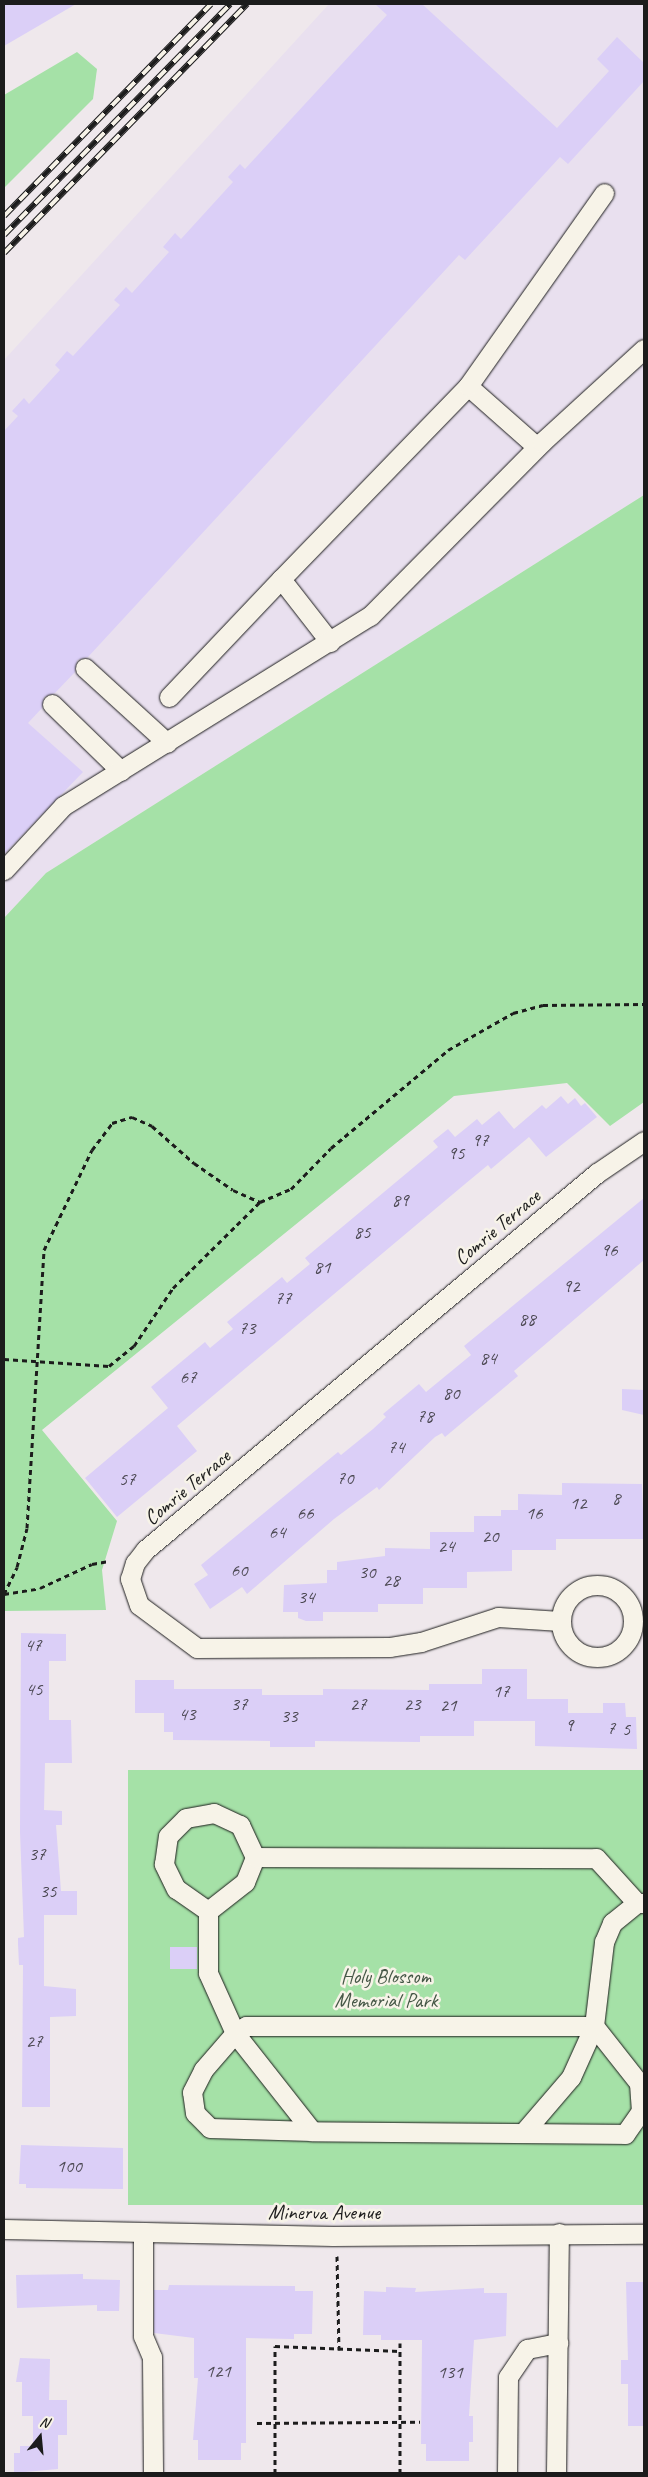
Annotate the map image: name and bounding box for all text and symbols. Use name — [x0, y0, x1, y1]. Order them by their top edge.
house number: 97 — [471, 1130, 489, 1152]
house number: 95 — [447, 1143, 465, 1165]
street label: Comrie Terrace — [449, 1184, 545, 1270]
house number: 89 — [391, 1190, 409, 1212]
house number: 85 — [353, 1222, 371, 1244]
house number: 96 — [600, 1240, 618, 1262]
house number: 81 — [313, 1257, 331, 1279]
house number: 92 — [562, 1276, 580, 1298]
house number: 77 — [274, 1288, 292, 1310]
house number: 88 — [518, 1309, 536, 1331]
house number: 73 — [238, 1318, 256, 1340]
house number: 84 — [479, 1348, 497, 1370]
house number: 67 — [179, 1367, 197, 1389]
house number: 80 — [442, 1383, 460, 1405]
house number: 78 — [416, 1406, 434, 1428]
house number: 74 — [387, 1437, 405, 1459]
street label: Comrie Terrace — [139, 1444, 235, 1530]
house number: 70 — [336, 1468, 354, 1490]
house number: 57 — [118, 1469, 136, 1491]
house number: 8 — [612, 1488, 620, 1510]
house number: 12 — [569, 1493, 587, 1515]
house number: 66 — [296, 1503, 314, 1525]
house number: 16 — [525, 1503, 543, 1525]
house number: 64 — [268, 1522, 286, 1544]
house number: 20 — [481, 1526, 499, 1548]
house number: 24 — [437, 1536, 455, 1558]
house number: 60 — [230, 1560, 248, 1582]
house number: 30 — [358, 1562, 376, 1584]
house number: 28 — [382, 1570, 400, 1592]
house number: 34 — [297, 1587, 315, 1609]
house number: 47 — [24, 1635, 42, 1657]
house number: 45 — [25, 1679, 43, 1701]
house number: 17 — [492, 1681, 510, 1703]
house number: 37 — [230, 1694, 248, 1716]
house number: 27 — [349, 1694, 367, 1716]
house number: 23 — [403, 1694, 421, 1716]
house number: 21 — [439, 1695, 457, 1717]
house number: 43 — [178, 1704, 196, 1726]
house number: 33 — [280, 1706, 298, 1728]
house number: 9 — [565, 1715, 573, 1737]
house number: 7 — [607, 1718, 615, 1740]
house number: 5 — [622, 1719, 630, 1741]
house number: 37 — [28, 1844, 46, 1866]
house number: 35 — [39, 1881, 57, 1903]
park label: Holy Blossom Memorial Park — [334, 1963, 438, 2013]
house number: 27 — [25, 2031, 43, 2053]
house number: 100 — [56, 2156, 82, 2178]
street label: Minerva Avenue — [268, 2199, 380, 2225]
house number: 121 — [205, 2361, 231, 2383]
house number: 131 — [437, 2362, 463, 2384]
north arrow — [15, 2412, 65, 2462]
text: N — [38, 2413, 51, 2432]

